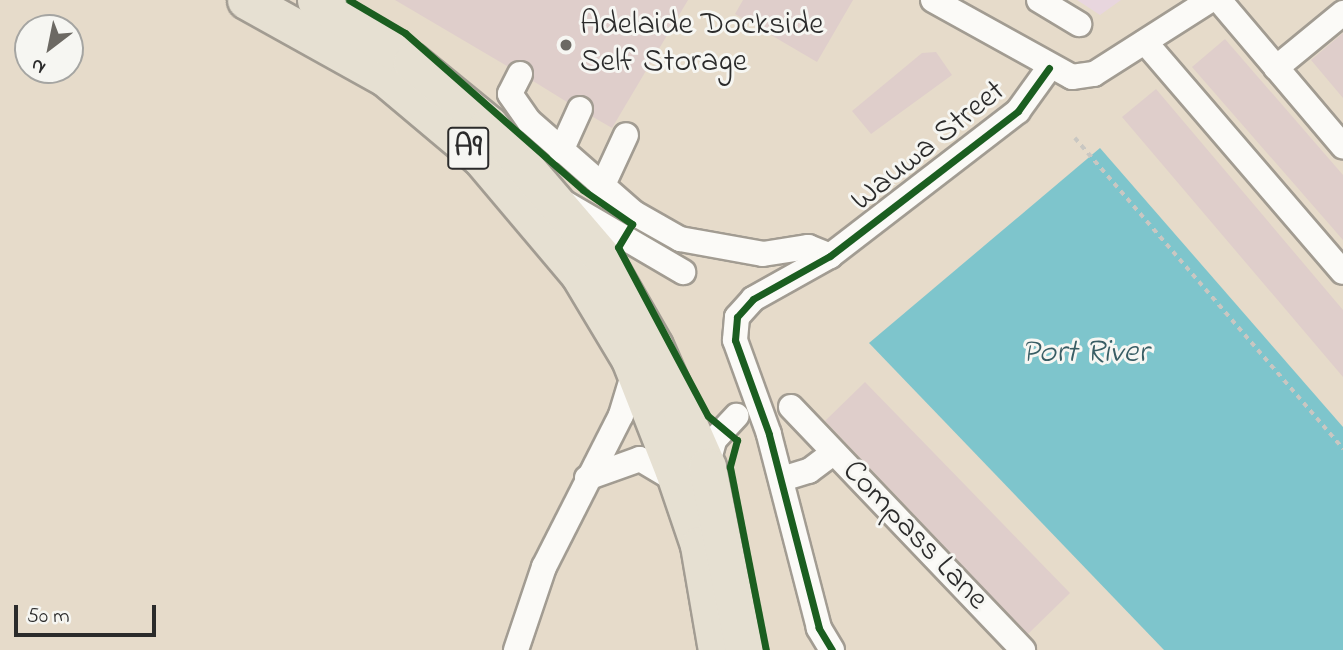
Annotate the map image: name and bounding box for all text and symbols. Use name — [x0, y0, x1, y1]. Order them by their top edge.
place label: Adelaide Dockside Self Storage — [580, 8, 823, 83]
north arrow — [14, 14, 84, 84]
marker: Adelaide Dockside Self Storage — [558, 37, 574, 53]
text: N — [26, 51, 51, 80]
street label: Wauwa Street — [844, 73, 1014, 221]
road number: A9 — [447, 122, 489, 174]
water label: Port River — [1022, 334, 1148, 374]
street label: Compass Lane — [833, 453, 995, 619]
scale bar — [18, 590, 159, 634]
text: 50 m — [27, 602, 70, 632]

